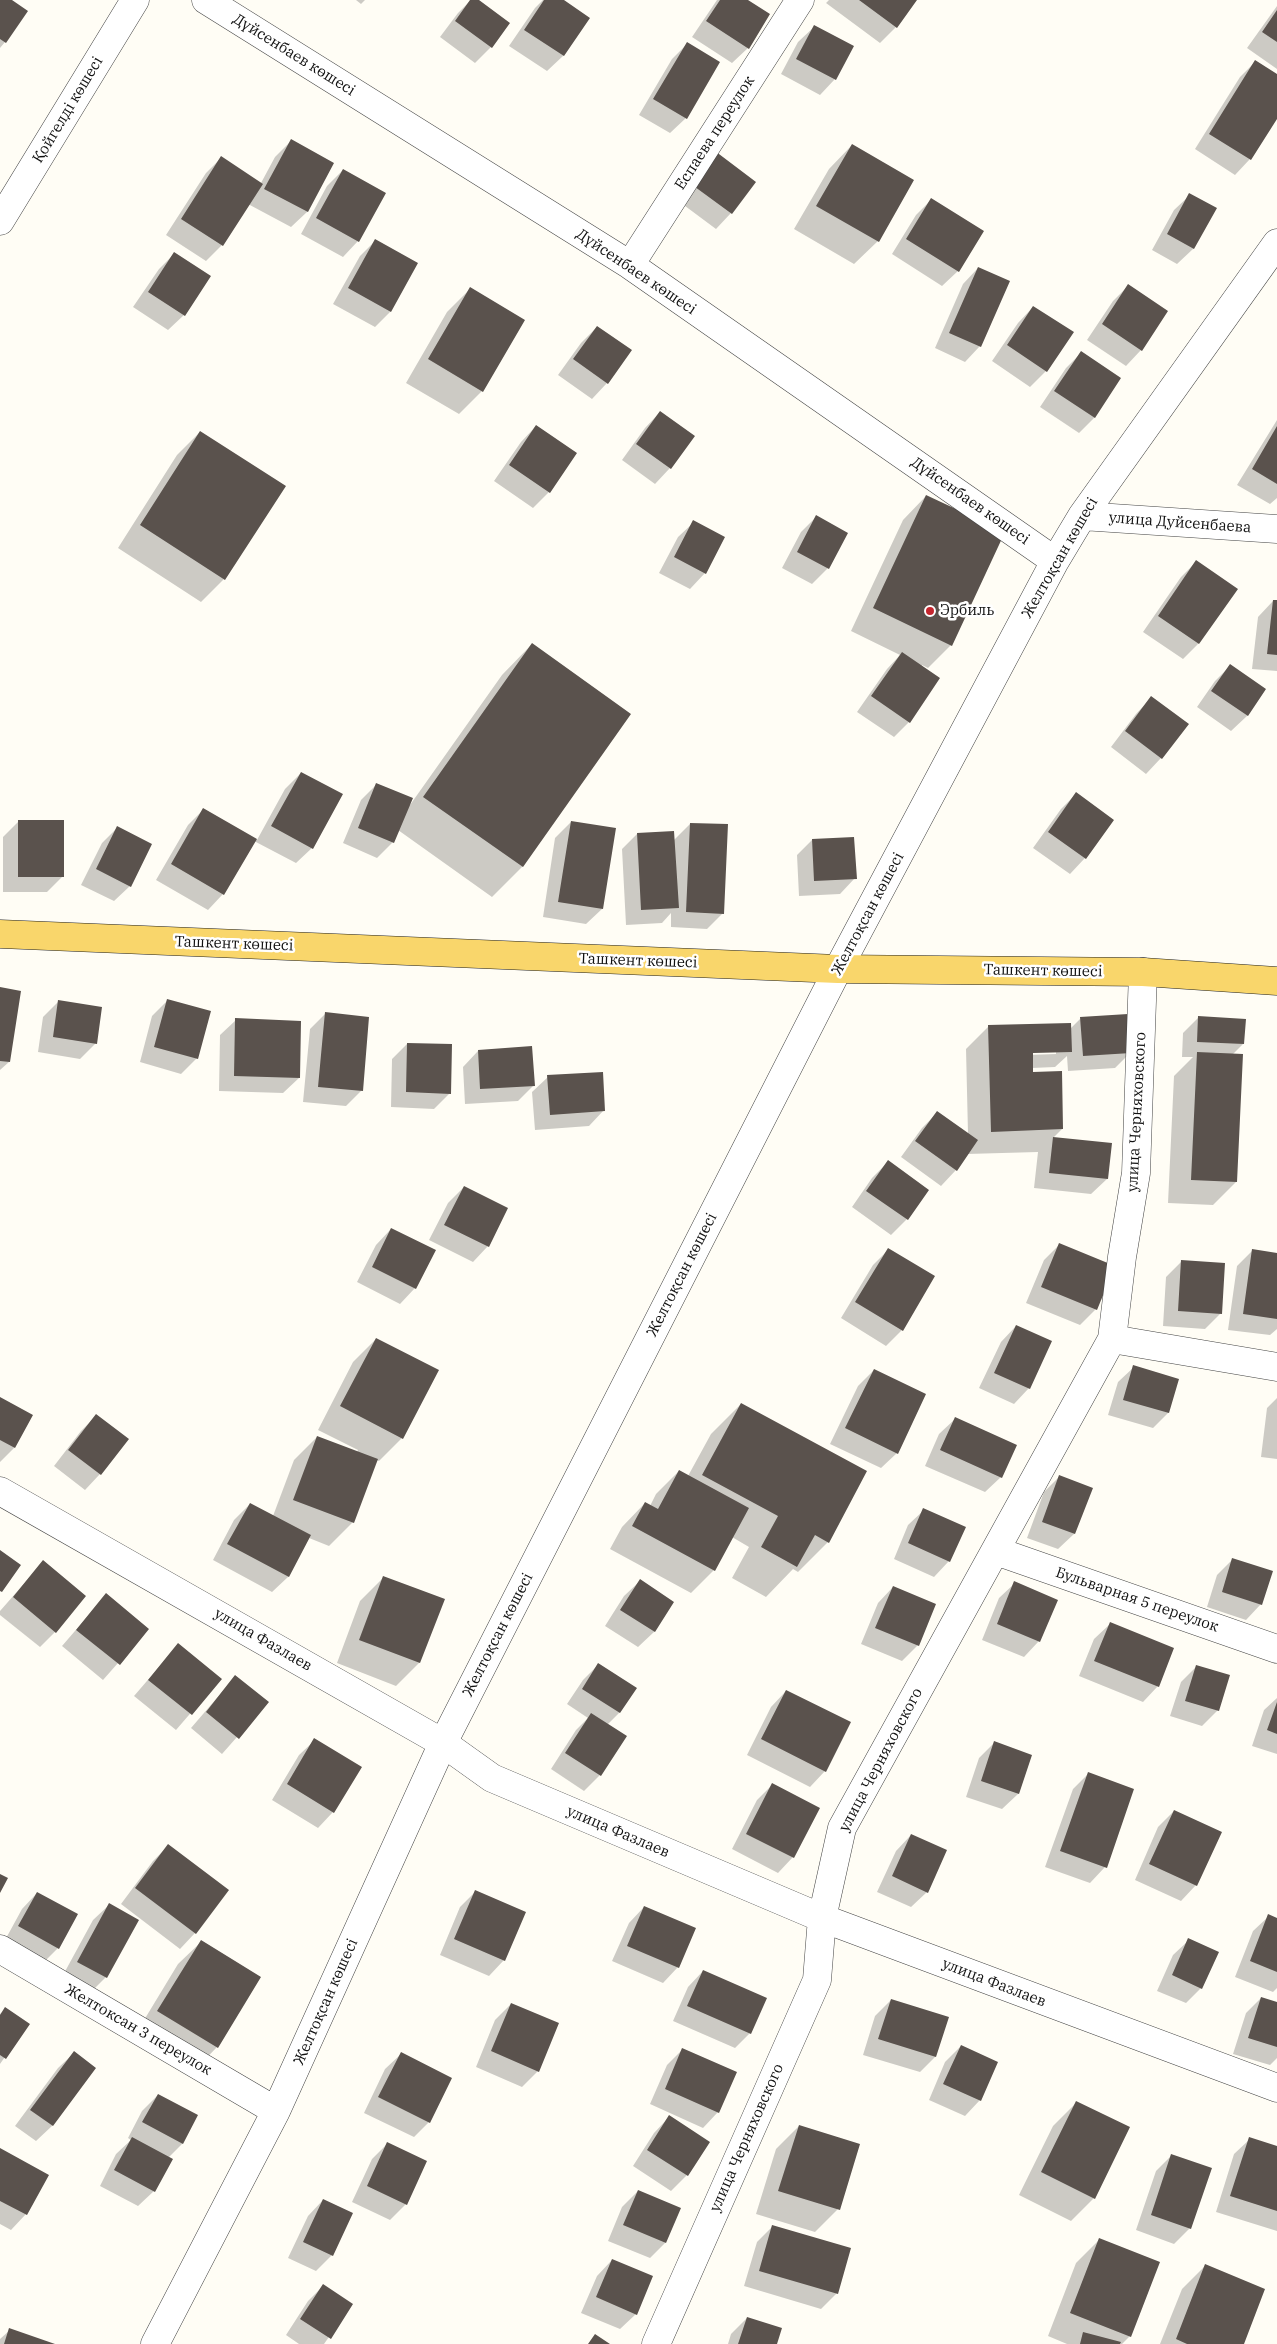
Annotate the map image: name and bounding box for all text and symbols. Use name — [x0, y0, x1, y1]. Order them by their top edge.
street label: Дүйсенбаев көшесі — [230, 10, 358, 100]
street label: Қойгелді көшесі — [29, 54, 107, 166]
street label: Еспаева переулок — [671, 73, 759, 193]
street label: Дүйсенбаев көшесі — [573, 225, 699, 319]
street label: Дүйсенбаев көшесі — [907, 453, 1033, 549]
street label: Желтоқсан көшесі — [1018, 494, 1102, 622]
street label: улица Дуйсенбаева — [1108, 509, 1252, 537]
place label: Эрбиль — [940, 602, 994, 620]
marker: Эрбиль — [924, 605, 936, 617]
street label: Желтоқсан көшесі — [828, 850, 908, 978]
street label: Ташкент көшесі — [174, 933, 294, 955]
street label: Ташкент көшесі — [578, 950, 698, 972]
street label: Ташкент көшесі — [983, 961, 1103, 981]
street label: улица Черняховского — [1124, 1032, 1150, 1192]
street label: Желтоқсан көшесі — [643, 1210, 721, 1340]
street label: Бульварная 5 переулок — [1053, 1564, 1221, 1636]
street label: Желтоқсан көшесі — [459, 1570, 537, 1700]
street label: улица Фазлаев — [211, 1605, 315, 1675]
street label: улица Черняховского — [835, 1685, 927, 1835]
street label: улица Фазлаев — [564, 1802, 672, 1862]
street label: Желтоқсан көшесі — [290, 1936, 362, 2068]
street label: улица Фазлаев — [940, 1955, 1048, 2011]
street label: Желтоксан 3 переулок — [61, 1980, 215, 2080]
street label: улица Черняховского — [706, 2061, 788, 2215]

